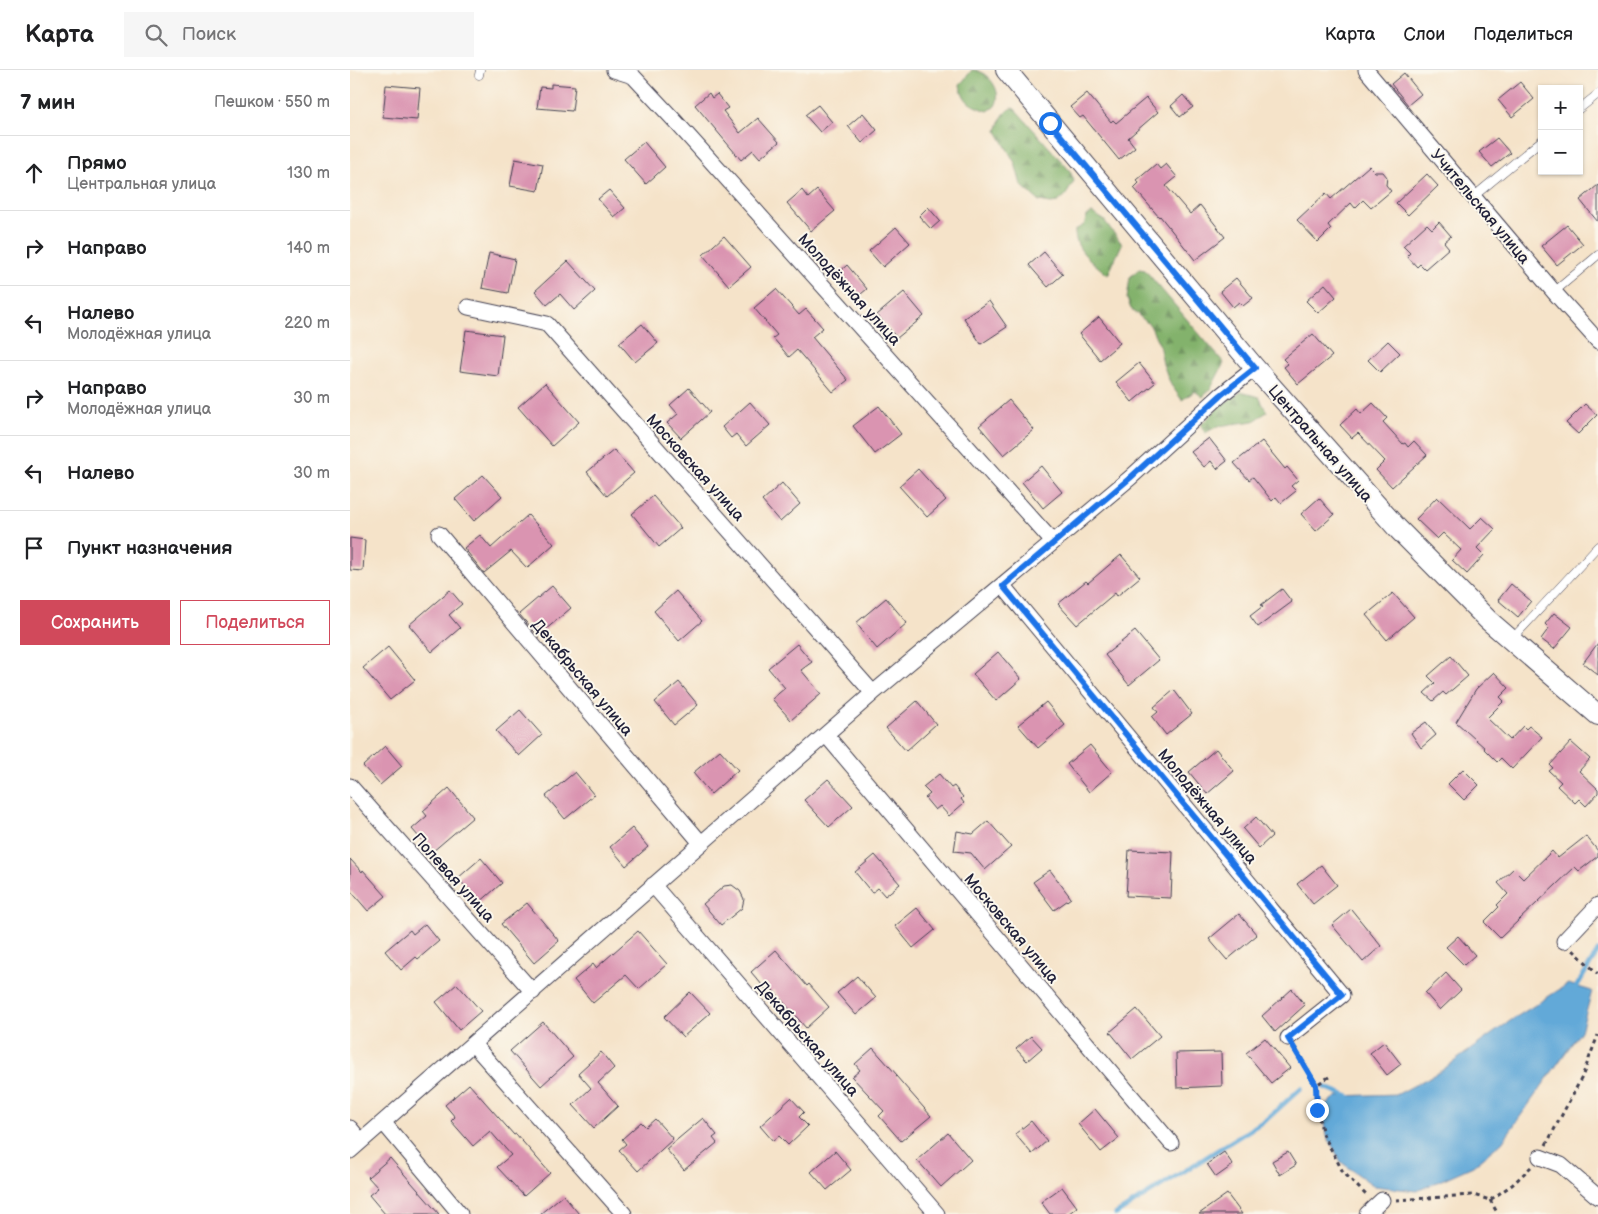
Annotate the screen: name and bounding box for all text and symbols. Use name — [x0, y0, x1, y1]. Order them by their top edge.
search box — [124, 12, 474, 57]
text: Карта — [25, 20, 94, 49]
icon: search — [142, 21, 170, 49]
text: Поиск — [182, 23, 236, 46]
text: Карта — [1325, 24, 1375, 45]
text: Слои — [1403, 24, 1445, 45]
text: Поделиться — [1473, 24, 1573, 45]
map controls — [1538, 85, 1583, 175]
button: + — [1538, 85, 1583, 130]
text: 7 мин — [20, 90, 75, 115]
text: Пешком · 550 m — [214, 93, 330, 112]
route start — [1039, 112, 1062, 135]
button: − — [1538, 130, 1583, 175]
street label: Учительская улица — [1426, 146, 1534, 269]
text: Прямо — [67, 152, 127, 175]
icon: ahead — [20, 159, 48, 187]
text: 130 m — [287, 164, 330, 183]
text: Центральная улица — [67, 175, 216, 194]
street label: Молодёжная улица — [794, 230, 905, 350]
icon: right — [20, 234, 48, 262]
text: Направо — [67, 237, 147, 260]
text: 140 m — [287, 239, 330, 258]
text: Налево — [67, 302, 134, 325]
icon: left — [20, 309, 48, 337]
text: 220 m — [284, 314, 330, 333]
text: Молодёжная улица — [67, 325, 211, 344]
text: Направо — [67, 377, 147, 400]
street label: Центральная улица — [1264, 381, 1376, 507]
icon: right — [20, 384, 48, 412]
text: 30 m — [293, 389, 330, 408]
text: Молодёжная улица — [67, 400, 211, 419]
street label: Московская улица — [642, 411, 748, 526]
icon: left — [20, 459, 48, 487]
text: Налево — [67, 462, 134, 485]
text: 30 m — [293, 464, 330, 483]
icon: arrive — [20, 534, 48, 562]
text: Пункт назначения — [67, 537, 232, 560]
button: Сохранить — [20, 600, 170, 645]
button: Поделиться — [180, 600, 330, 645]
street label: Декабрьская улица — [527, 616, 637, 741]
street label: Молодёжная улица — [1153, 746, 1261, 869]
street label: Полевая улица — [408, 829, 498, 927]
street label: Московская улица — [959, 870, 1063, 988]
street label: Декабрьская улица — [752, 977, 863, 1101]
route end — [1306, 1099, 1329, 1122]

